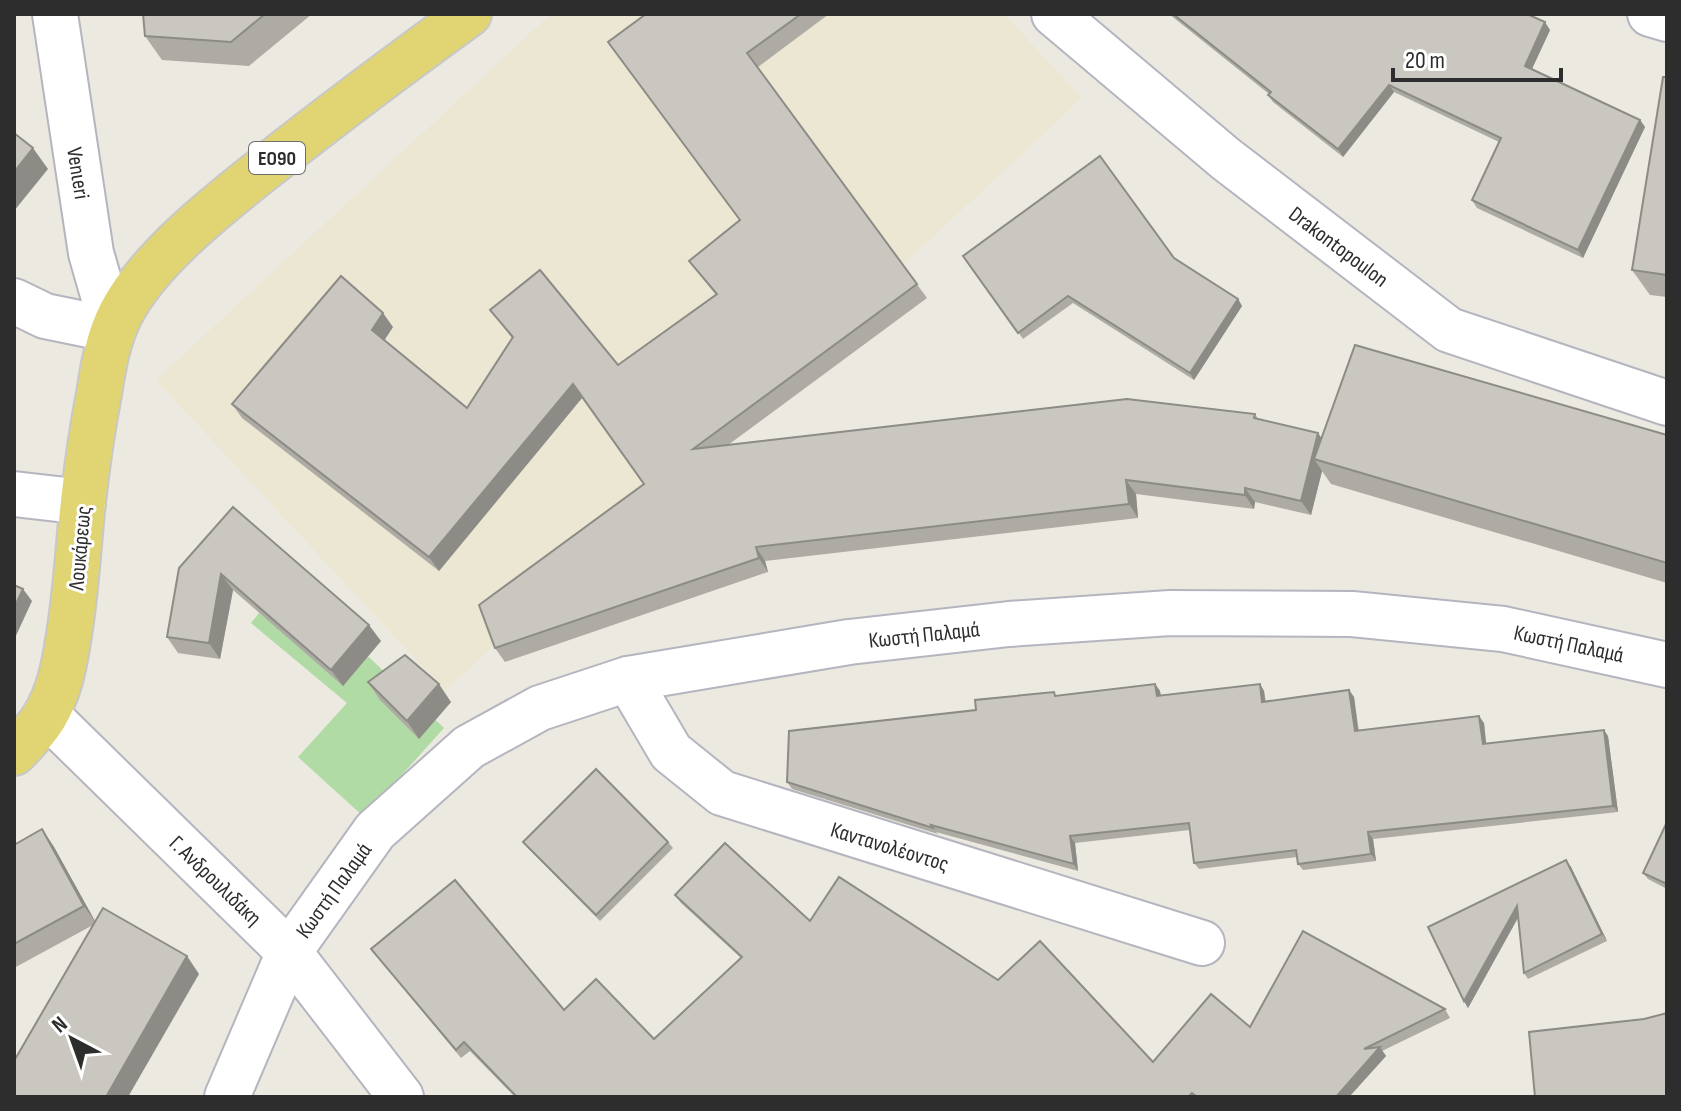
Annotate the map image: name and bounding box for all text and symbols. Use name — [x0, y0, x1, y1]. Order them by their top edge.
scale bar — [1393, 32, 1561, 82]
text: 20 m — [1405, 46, 1445, 75]
road number: ΕΟ90 — [249, 142, 305, 174]
street label: Venιeri — [60, 145, 95, 201]
street label: Drakontopoulon — [1283, 201, 1393, 293]
street label: Λουκάρεως — [63, 505, 98, 592]
street label: Κωστή Παλαμά — [867, 616, 982, 655]
street label: Κωστή Παλαμά — [1511, 620, 1627, 669]
street label: Καντανολέοντος — [827, 817, 952, 878]
street label: Γ. Ανδρουλιδάκη — [163, 830, 267, 932]
street label: Κωστή Παλαμά — [291, 837, 378, 944]
north arrow — [32, 999, 112, 1079]
text: N — [47, 1011, 73, 1039]

